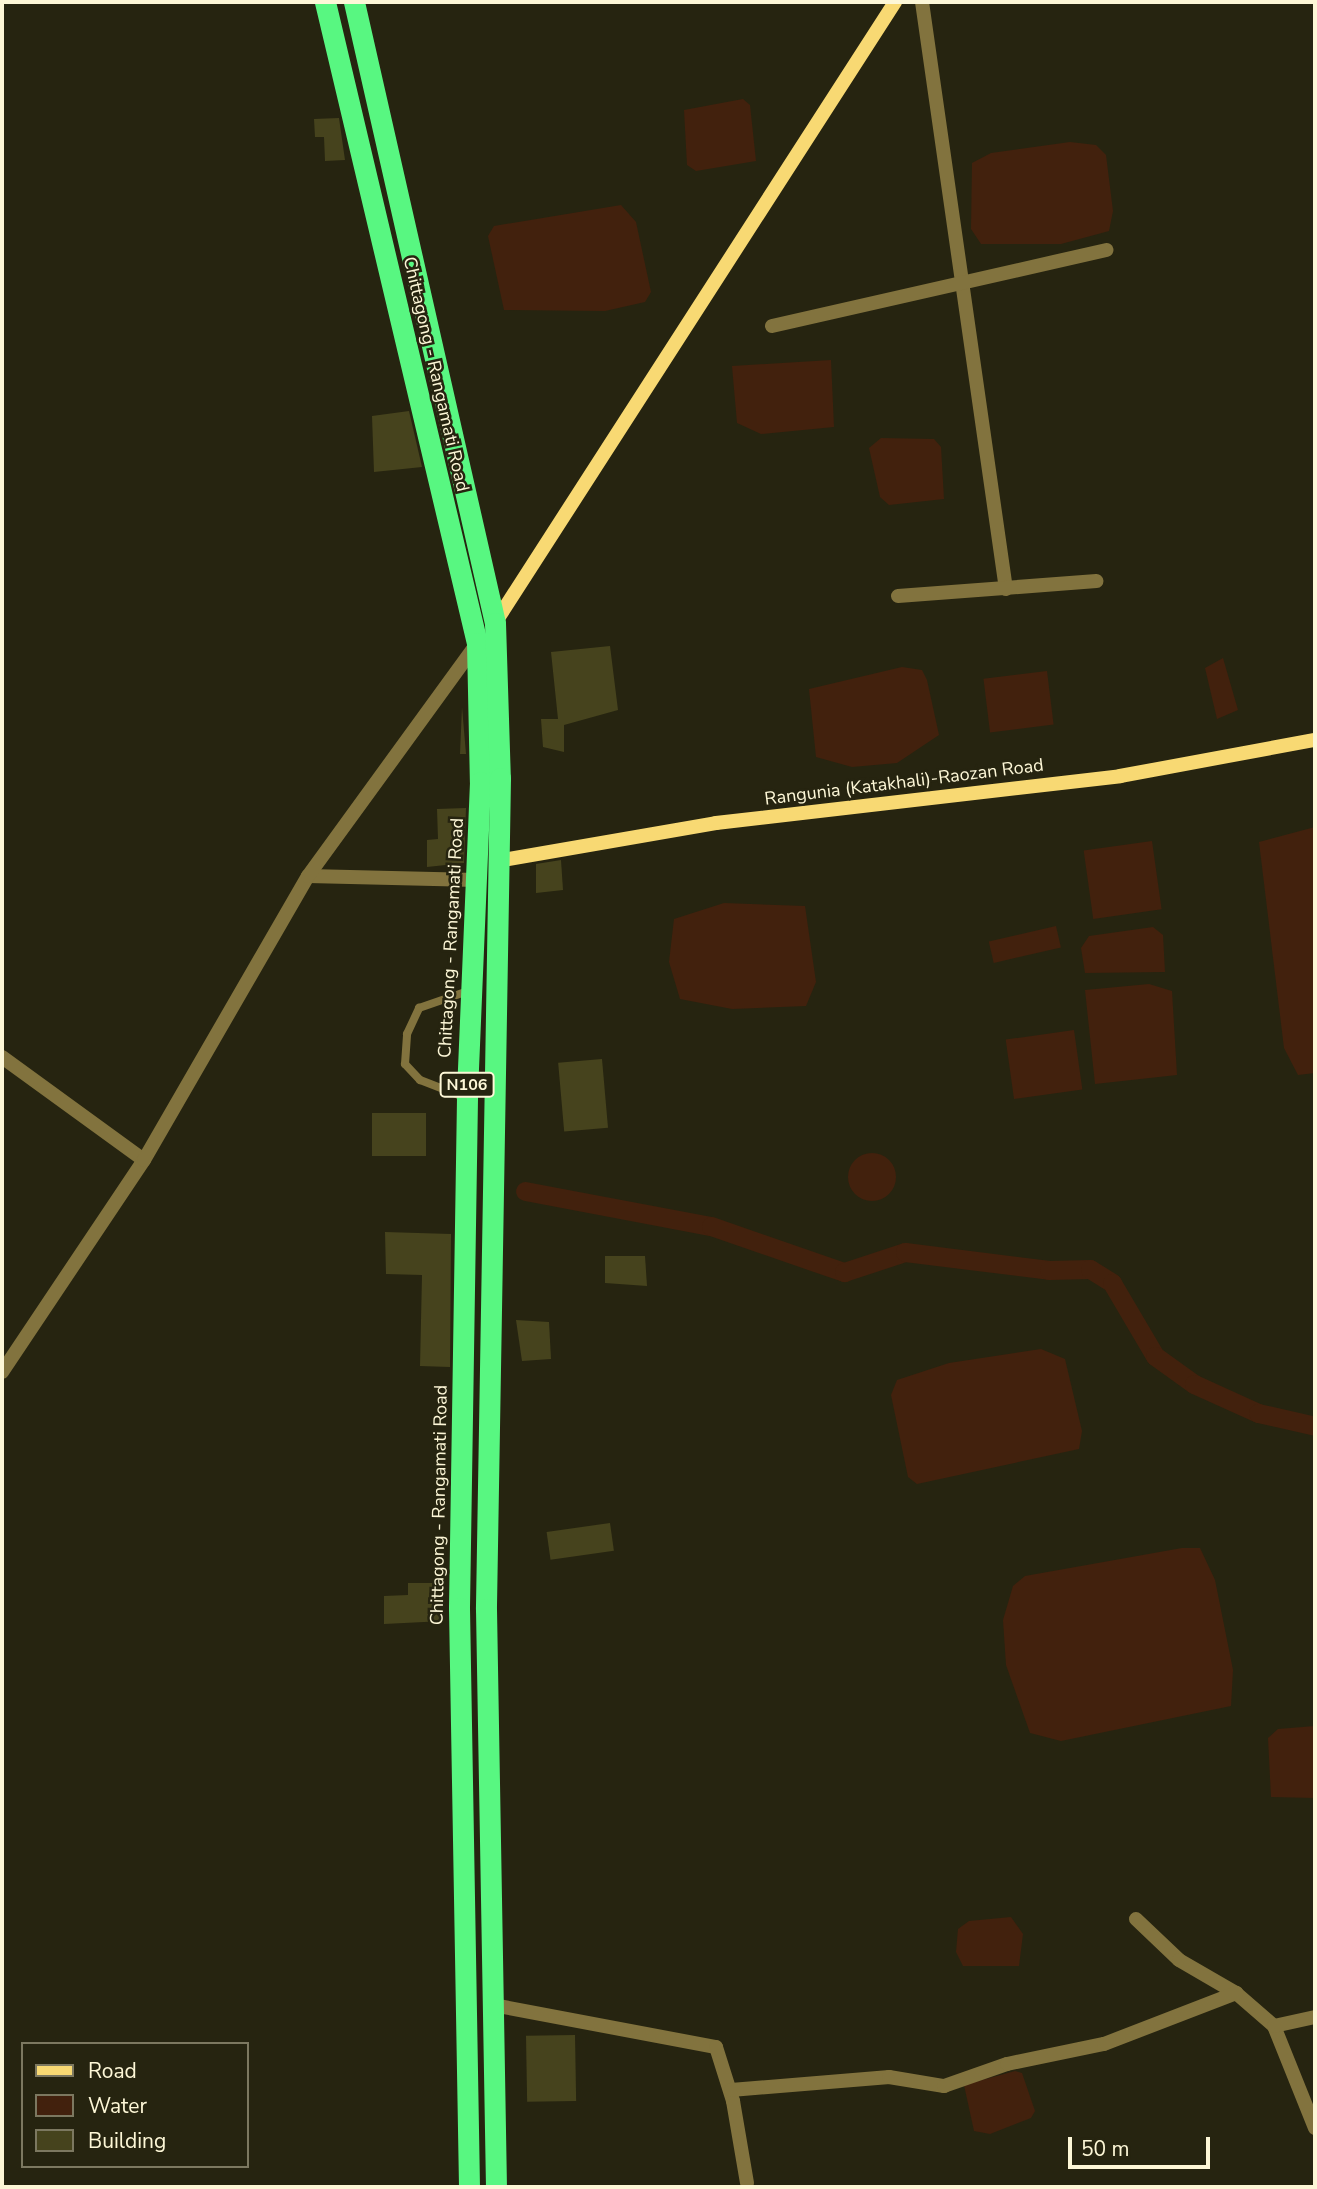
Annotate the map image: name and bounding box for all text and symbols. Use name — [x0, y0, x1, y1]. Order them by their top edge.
street label: Chittagong - Rangamati Road — [398, 254, 474, 494]
street label: Rangunia (Katakhali)-Raozan Road — [763, 754, 1045, 810]
street label: Chittagong - Rangamati Road — [434, 817, 468, 1059]
road number: N106 — [439, 1072, 495, 1098]
street label: Chittagong - Rangamati Road — [426, 1385, 452, 1625]
legend — [21, 2042, 248, 2168]
text: Road — [88, 2057, 137, 2085]
text: Water — [88, 2092, 147, 2120]
scale bar — [1072, 2122, 1214, 2166]
text: Building — [88, 2127, 166, 2155]
text: 50 m — [1081, 2135, 1130, 2163]

